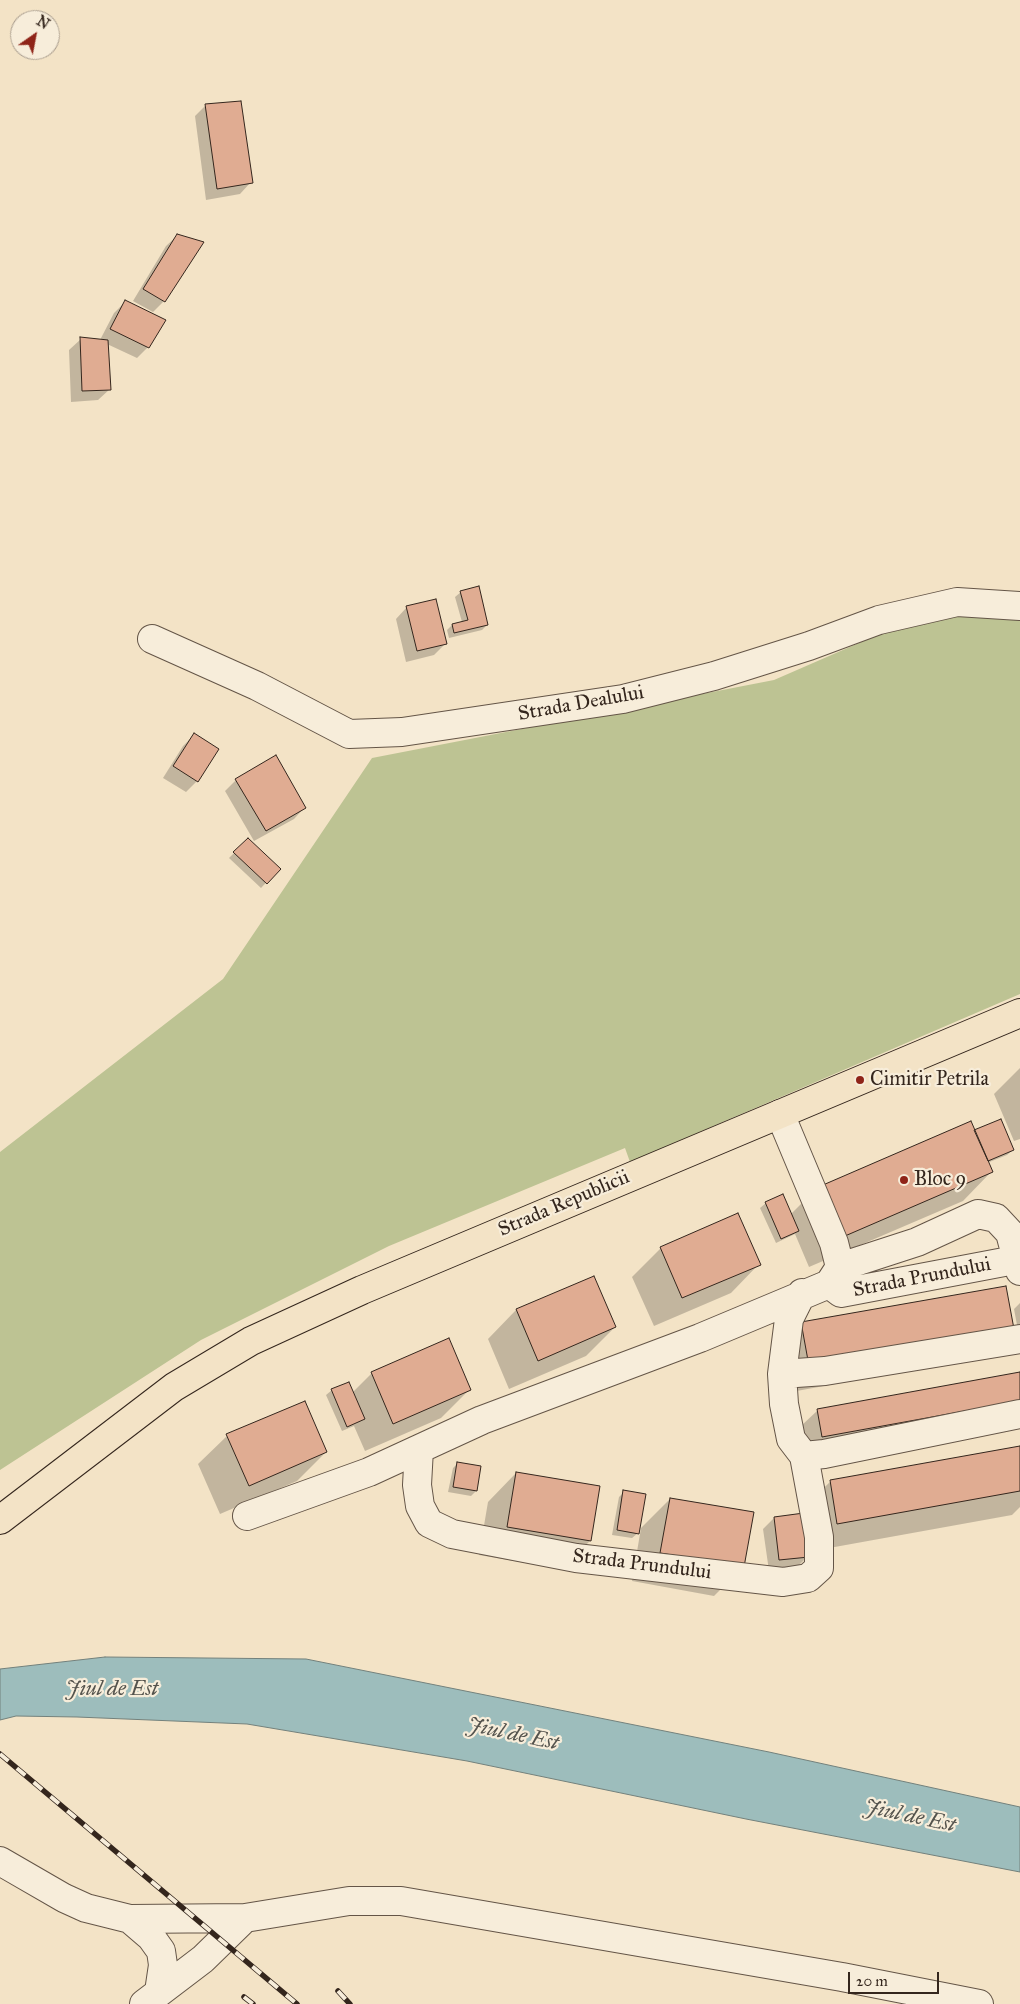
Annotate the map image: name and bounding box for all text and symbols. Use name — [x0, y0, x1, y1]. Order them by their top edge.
north arrow — [10, 10, 60, 60]
text: N — [33, 12, 53, 33]
street label: Strada Dealului — [516, 681, 646, 727]
place label: Cimitir Petrila — [870, 1068, 989, 1092]
marker: Cimitir Petrila — [854, 1074, 866, 1086]
street label: Strada Republicii — [495, 1166, 633, 1242]
place label: Bloc 9 — [914, 1168, 966, 1192]
marker: Bloc 9 — [898, 1174, 910, 1186]
street label: Strada Prundului — [851, 1253, 993, 1303]
street label: Strada Prundului — [571, 1545, 713, 1585]
water label: Jiul de Est — [66, 1677, 158, 1703]
water label: Jiul de Est — [465, 1713, 561, 1757]
water label: Jiul de Est — [862, 1795, 958, 1839]
scale bar — [850, 1962, 941, 1994]
text: 20 m — [856, 1972, 888, 1990]

